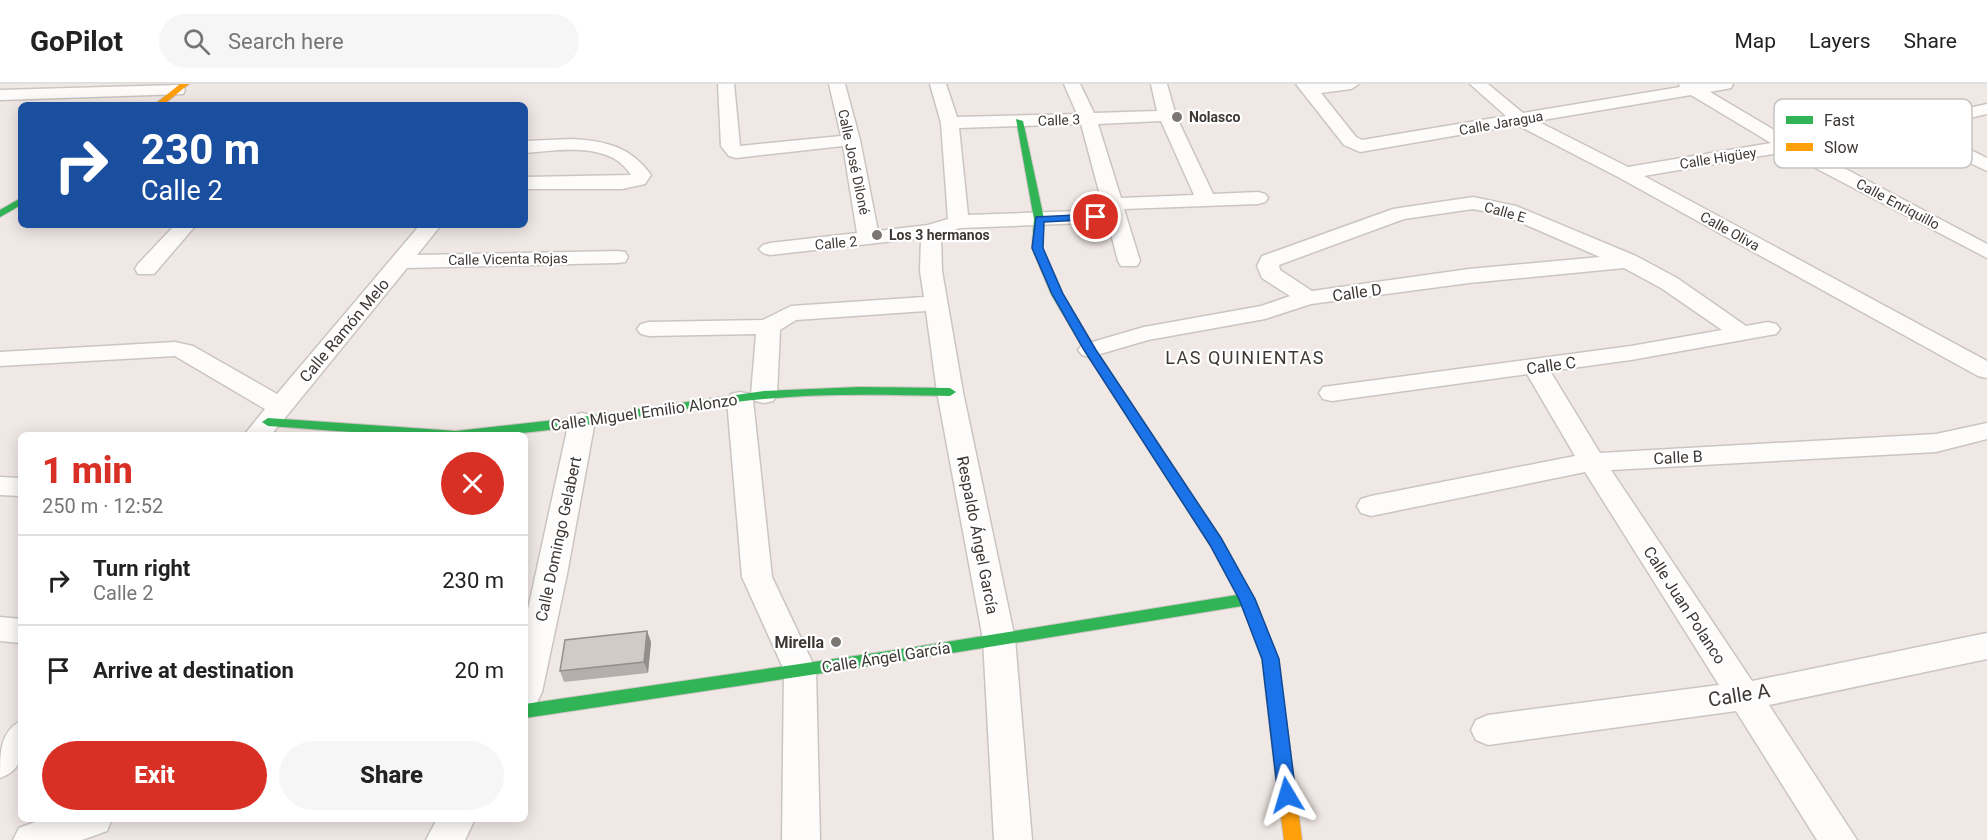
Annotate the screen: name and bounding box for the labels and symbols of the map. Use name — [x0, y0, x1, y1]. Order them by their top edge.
legend — [1774, 99, 1972, 168]
street label: Calle José Diloné — [835, 108, 873, 216]
street label: Calle Jaragua — [1458, 108, 1544, 138]
place label: Nolasco — [1189, 109, 1240, 125]
marker: Nolasco — [1170, 110, 1184, 124]
street label: Calle 3 — [1038, 111, 1080, 129]
text: Fast — [1824, 111, 1855, 130]
text: Slow — [1824, 138, 1859, 157]
street label: Calle Higüey — [1679, 144, 1758, 172]
street label: Calle Enriquillo — [1854, 175, 1942, 233]
pin — [1070, 191, 1121, 242]
street label: Calle E — [1482, 198, 1528, 226]
street label: Calle Oliva — [1698, 208, 1762, 254]
place label: Los 3 hermanos — [889, 227, 990, 243]
marker: Los 3 hermanos — [870, 228, 884, 242]
street label: Calle 2 — [814, 233, 858, 253]
street label: Calle Vicenta Rojas — [448, 250, 568, 268]
street label: Calle Ramón Melo — [296, 275, 393, 386]
street label: Calle D — [1331, 280, 1383, 305]
district label: LAS QUINIENTAS — [1165, 347, 1325, 368]
street label: Calle C — [1525, 353, 1577, 378]
street label: Calle Miguel Emilio Alonzo — [549, 390, 739, 435]
street label: Calle B — [1653, 447, 1703, 468]
street label: Respaldo Ángel García — [953, 454, 1002, 616]
street label: Calle Domingo Gelabert — [532, 455, 585, 623]
street label: Calle Juan Polanco — [1639, 543, 1730, 668]
place label: Mirella — [774, 633, 824, 652]
marker: Mirella — [829, 635, 843, 649]
street label: Calle Ángel García — [820, 638, 952, 677]
street label: Calle A — [1706, 678, 1772, 712]
position arrow — [1255, 763, 1319, 827]

